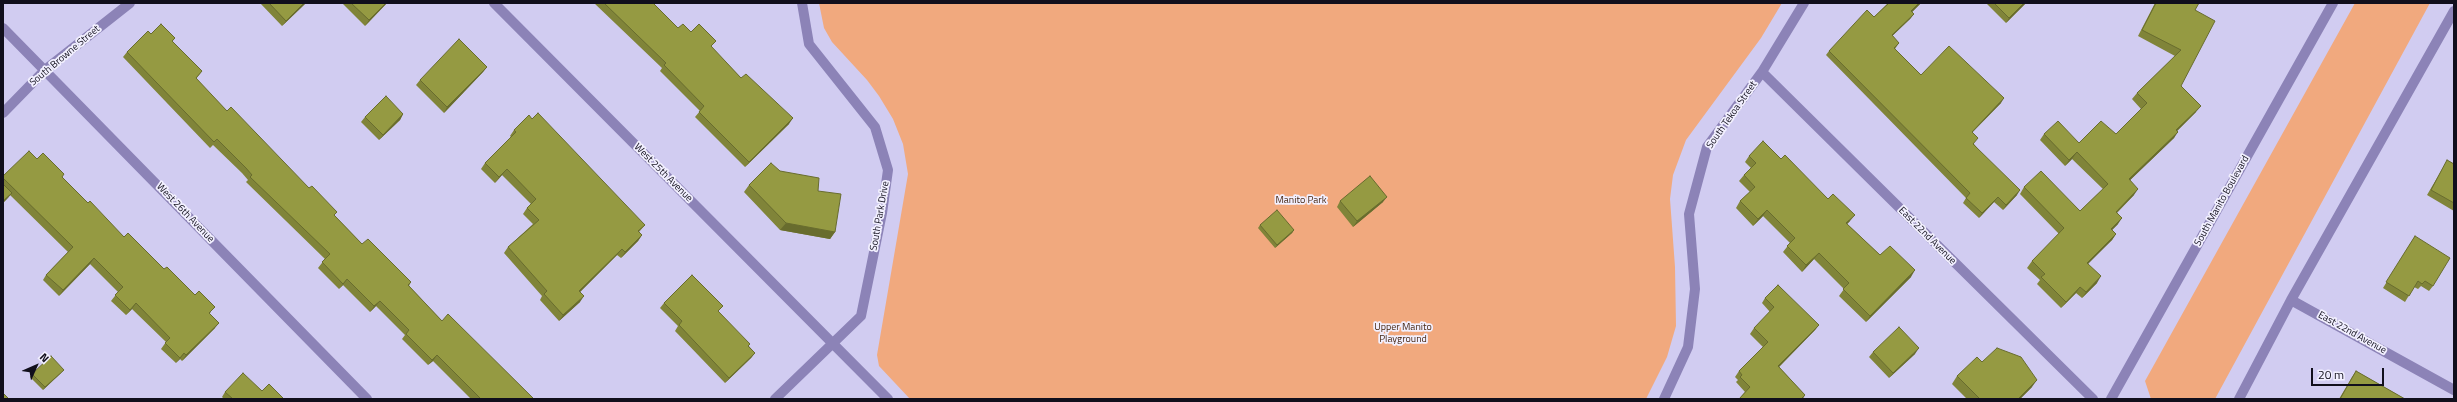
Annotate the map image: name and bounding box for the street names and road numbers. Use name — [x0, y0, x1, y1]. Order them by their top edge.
street label: South Browne Street — [27, 23, 103, 89]
street label: South Tekoa Street — [1704, 79, 1760, 151]
street label: West 25th Avenue — [631, 141, 695, 205]
street label: South Manito Boulevard — [2192, 154, 2252, 248]
street label: South Park Drive — [868, 180, 892, 252]
street label: West 26th Avenue — [154, 181, 216, 245]
street label: East 22nd Avenue — [1896, 205, 1958, 267]
street label: East 22nd Avenue — [2316, 309, 2388, 357]

